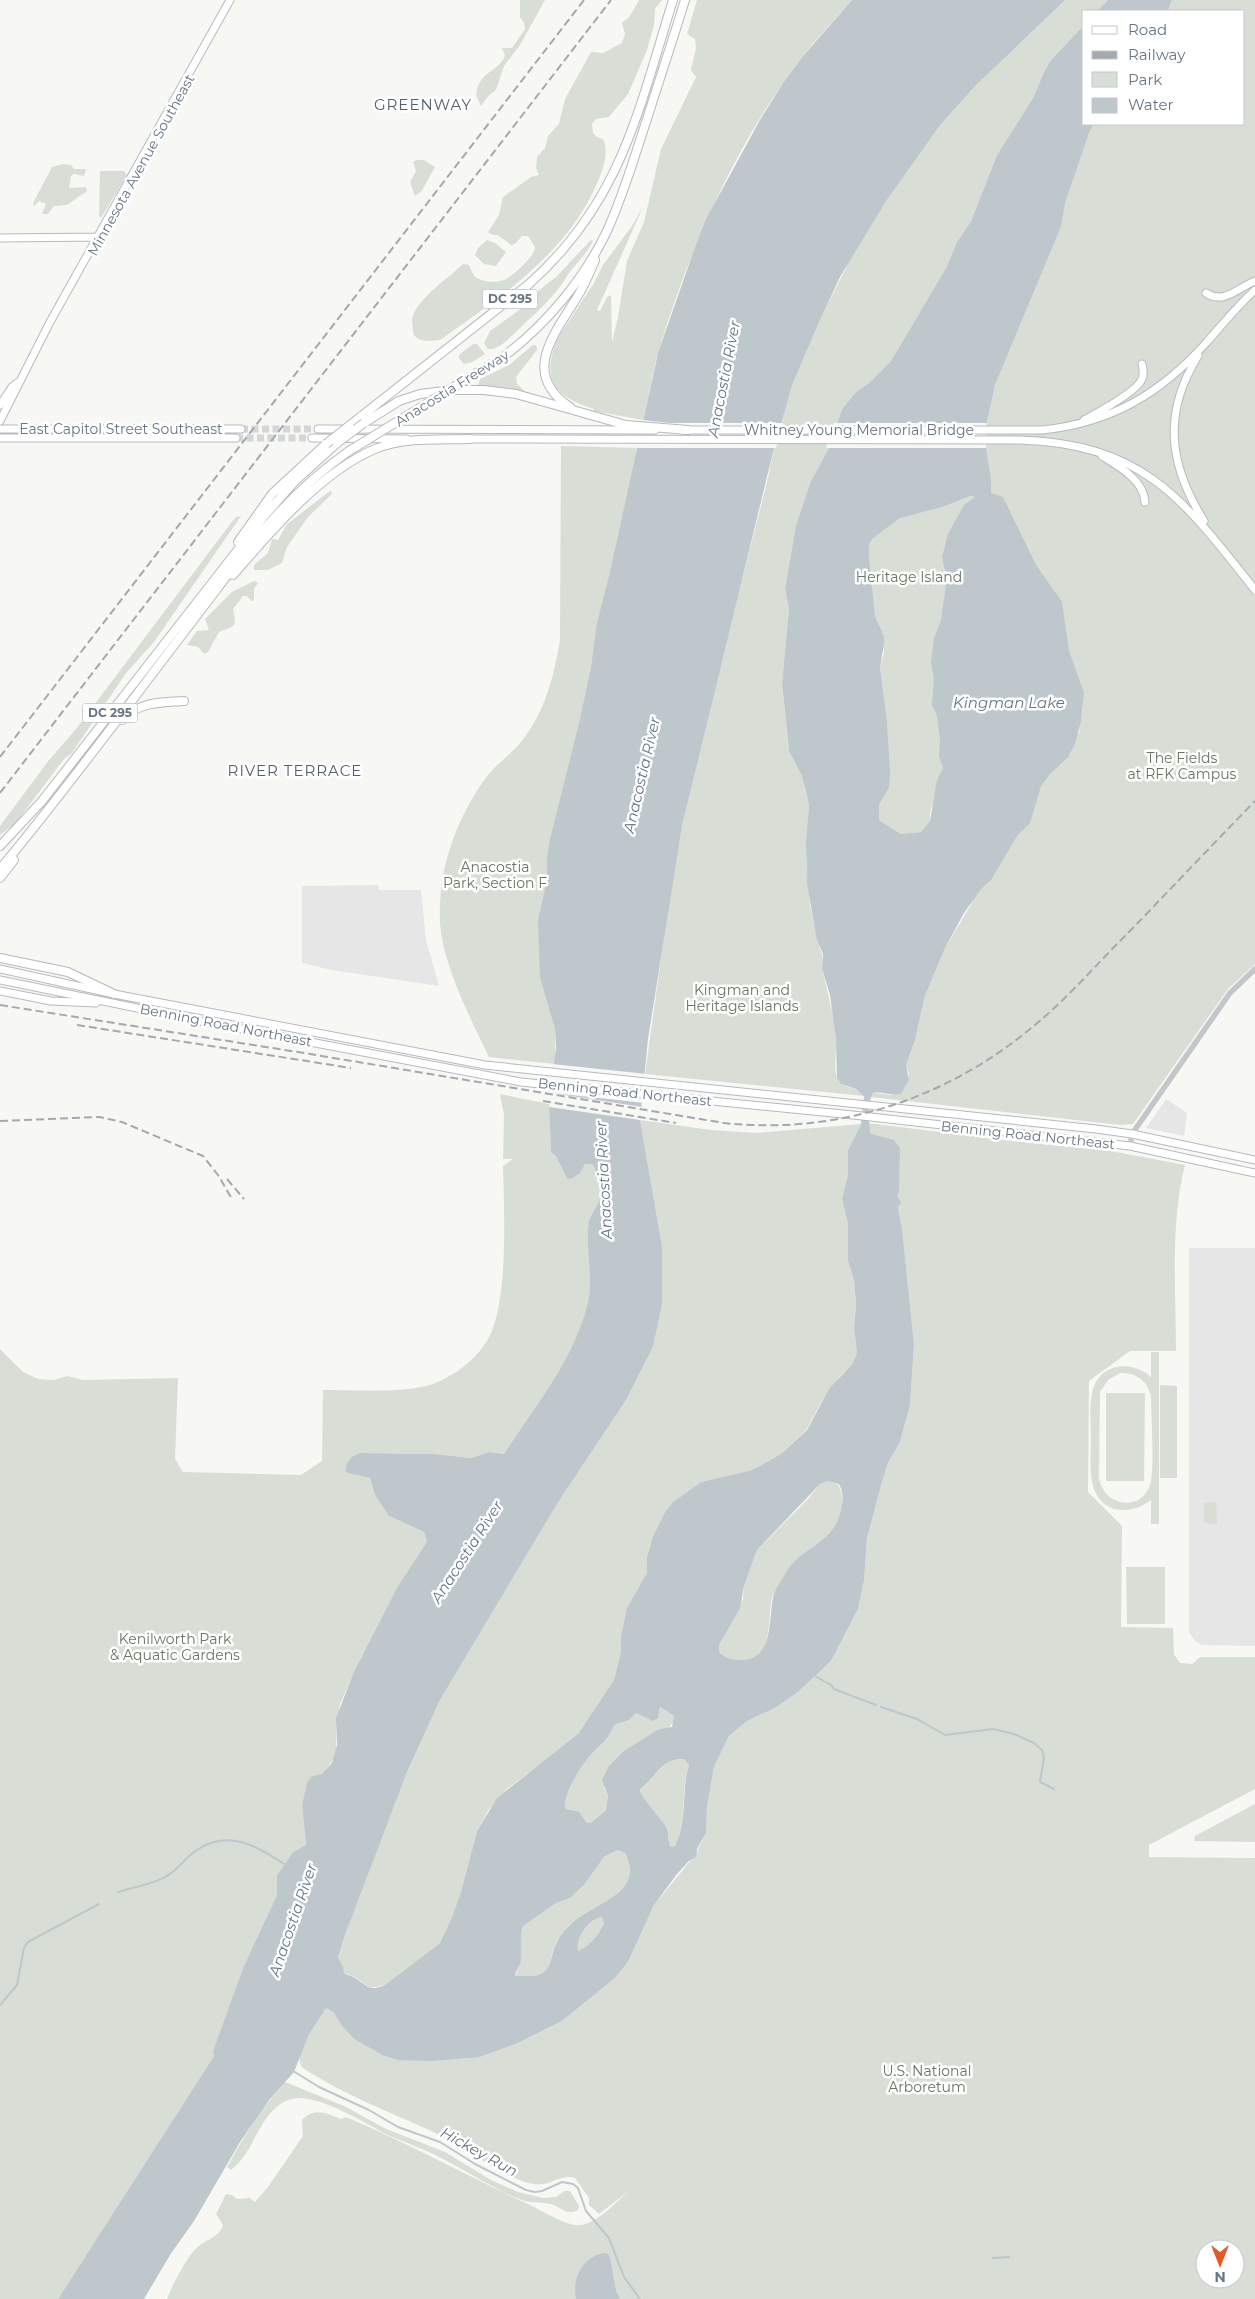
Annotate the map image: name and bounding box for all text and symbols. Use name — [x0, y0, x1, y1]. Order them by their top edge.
legend — [1082, 10, 1245, 125]
text: Road — [1128, 20, 1167, 39]
text: Railway — [1128, 45, 1186, 64]
text: Park — [1128, 70, 1162, 89]
street label: Minnesota Avenue Southeast — [83, 71, 199, 259]
district label: GREENWAY — [374, 95, 472, 114]
text: Water — [1128, 95, 1174, 114]
road number: DC 295 — [482, 290, 538, 308]
water label: Anacostia River — [703, 318, 744, 440]
street label: Anacostia Freeway — [392, 345, 513, 430]
street label: East Capitol Street Southeast — [19, 420, 223, 438]
street label: Whitney Young Memorial Bridge — [744, 421, 974, 439]
park label: Heritage Island — [856, 568, 962, 586]
water label: Kingman Lake — [953, 693, 1065, 712]
road number: DC 295 — [82, 704, 138, 722]
water label: Anacostia River — [619, 714, 664, 836]
park label: The Fields at RFK Campus — [1128, 749, 1237, 783]
district label: RIVER TERRACE — [228, 761, 362, 780]
park label: Anacostia Park, Section F — [443, 858, 547, 892]
park label: Kingman and Heritage Islands — [685, 981, 799, 1015]
street label: Benning Road Northeast — [138, 999, 314, 1051]
street label: Benning Road Northeast — [537, 1074, 713, 1110]
street label: Benning Road Northeast — [940, 1117, 1116, 1153]
water label: Anacostia River — [591, 1120, 616, 1241]
water label: Anacostia River — [426, 1496, 507, 1607]
park label: Kenilworth Park & Aquatic Gardens — [110, 1630, 240, 1664]
water label: Anacostia River — [264, 1860, 321, 1980]
park label: U.S. National Arboretum — [883, 2062, 971, 2096]
water label: Hickey Run — [437, 2123, 521, 2181]
north arrow — [1195, 2239, 1245, 2289]
text: N — [1214, 2268, 1226, 2286]

